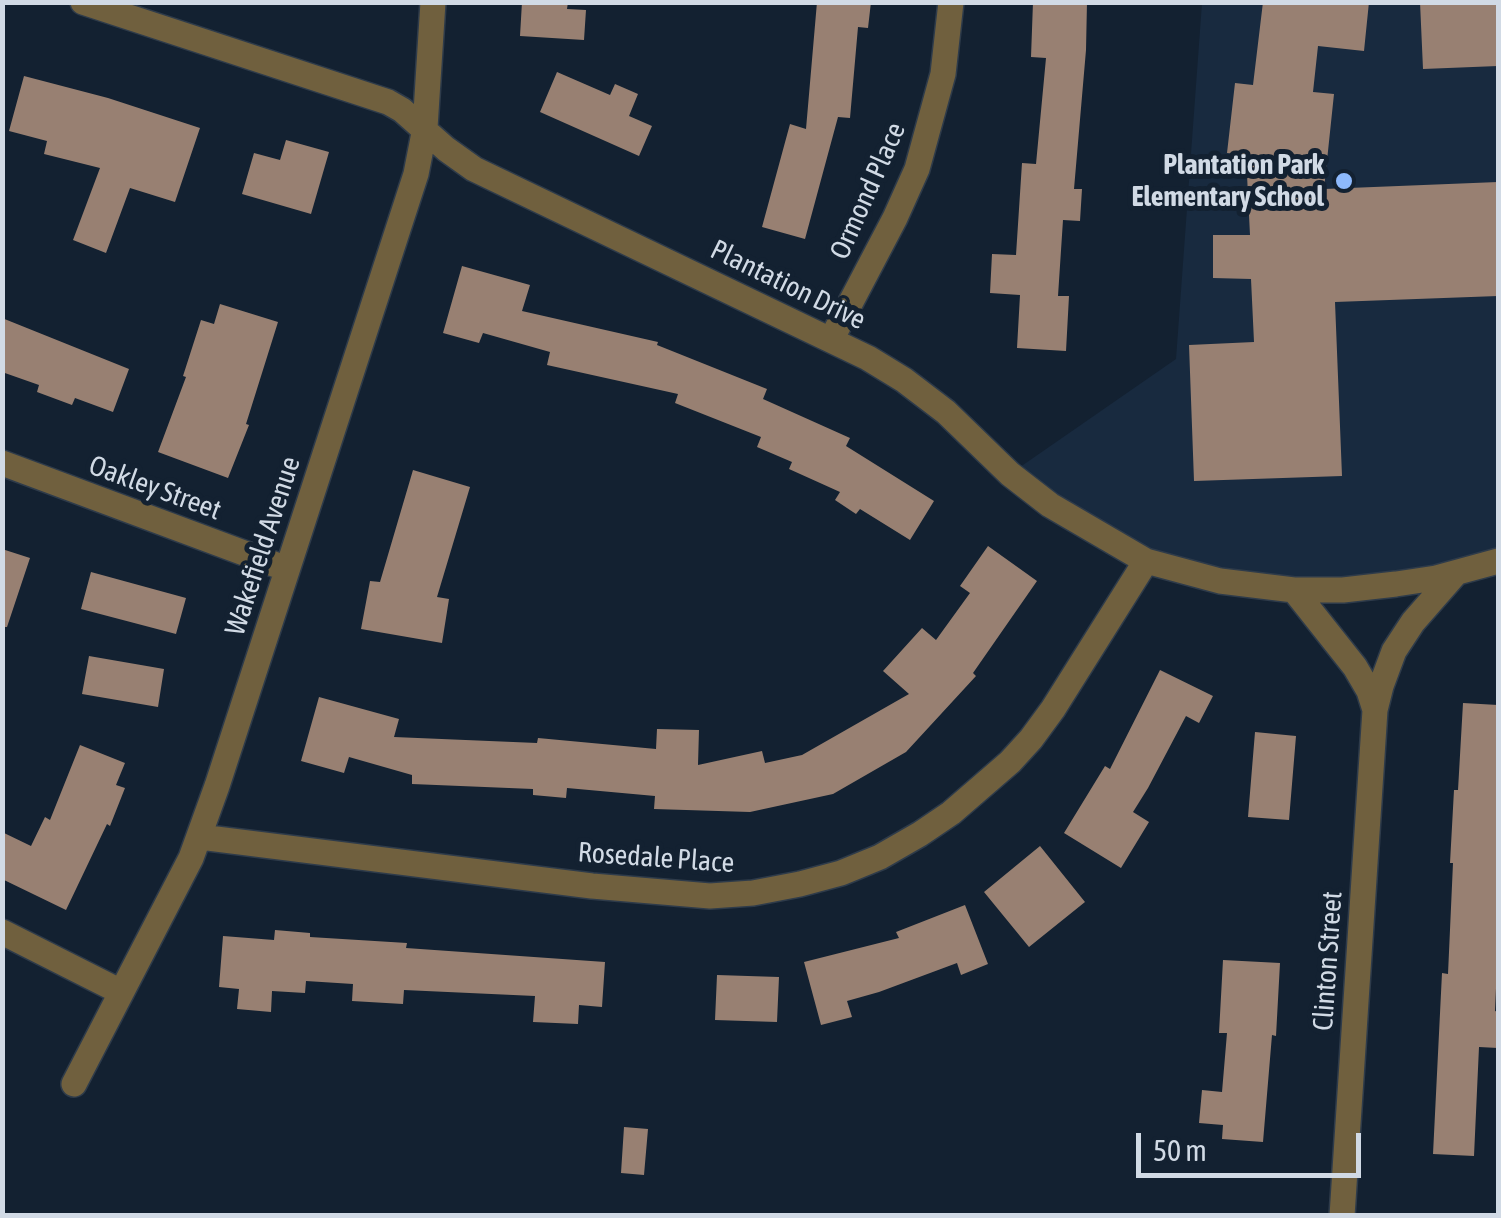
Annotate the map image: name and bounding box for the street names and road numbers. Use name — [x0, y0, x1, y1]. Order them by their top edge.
street label: Ormond Place — [823, 118, 913, 264]
street label: Plantation Drive — [705, 233, 871, 337]
street label: Oakley Street — [84, 449, 226, 527]
street label: Wakefield Avenue — [218, 453, 308, 639]
street label: Rosedale Place — [577, 836, 735, 880]
street label: Clinton Street — [1306, 890, 1350, 1032]

